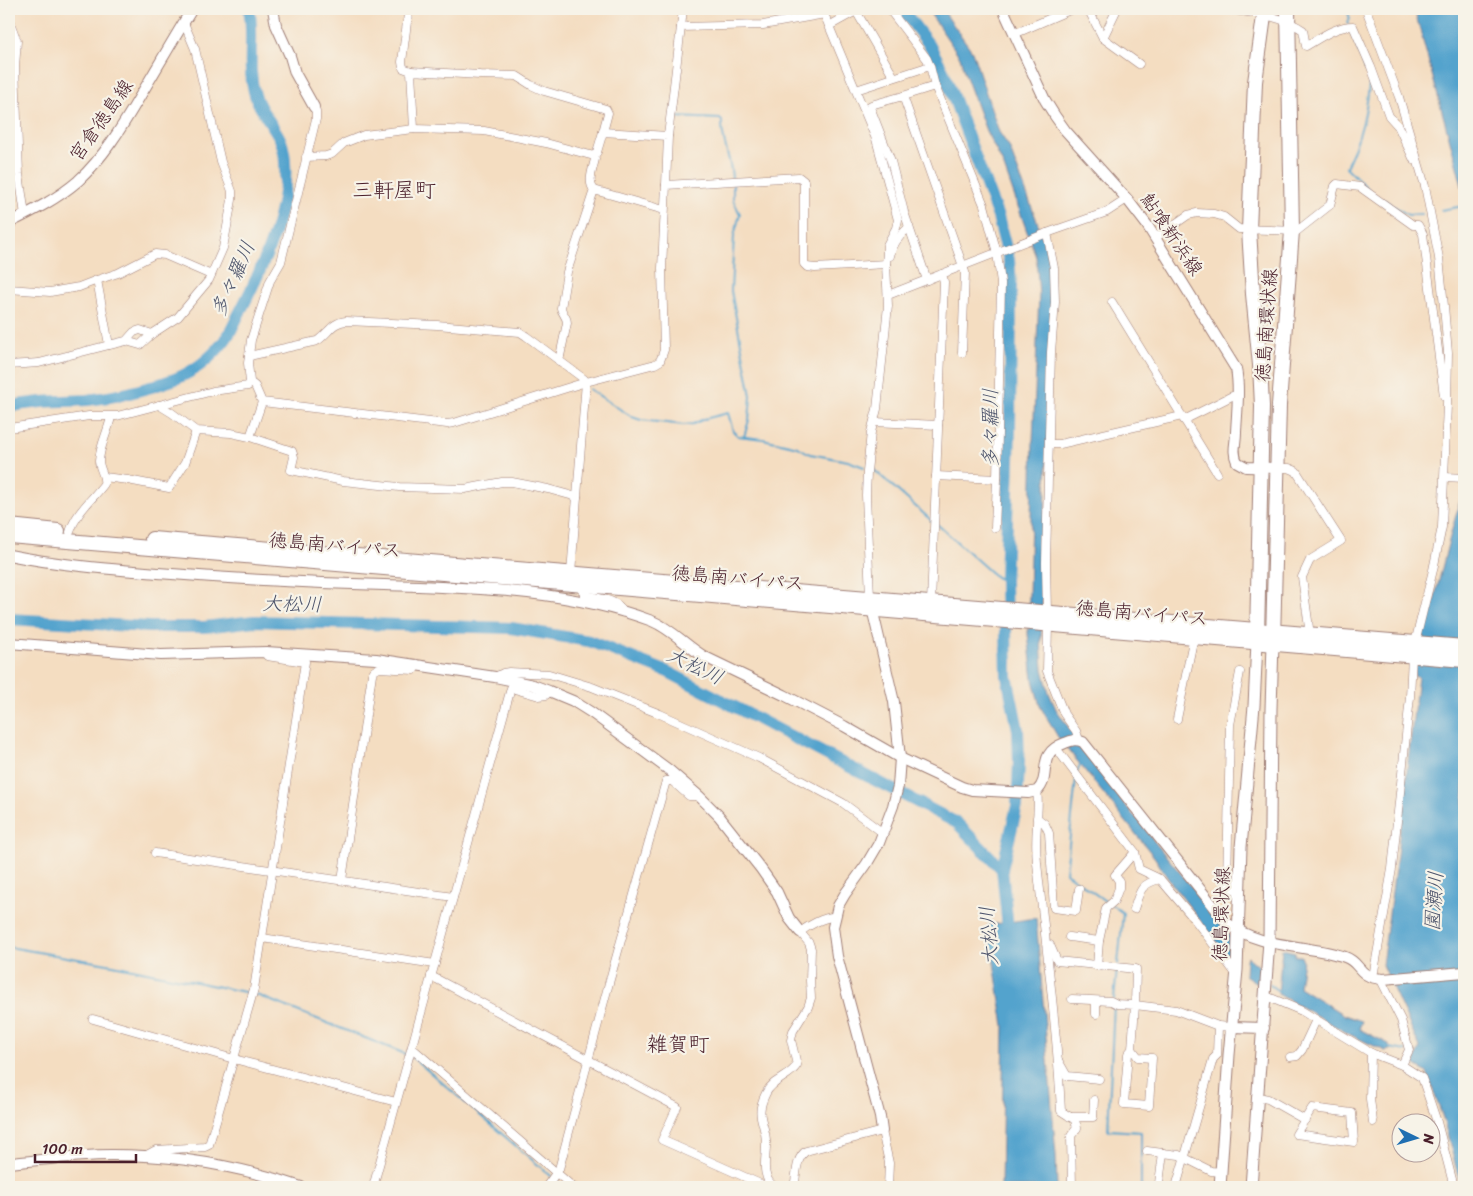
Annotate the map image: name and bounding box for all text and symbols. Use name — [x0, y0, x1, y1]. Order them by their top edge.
street label: 宮倉徳島線 — [60, 72, 142, 168]
district label: 三軒屋町 — [352, 171, 436, 209]
street label: 鮎喰新浜線 — [1132, 185, 1212, 283]
water label: 多々羅川 — [201, 235, 265, 323]
street label: 徳島南環状線 — [1246, 267, 1286, 383]
water label: 多々羅川 — [973, 388, 1008, 468]
street label: 徳島南バイパス — [268, 523, 402, 567]
street label: 徳島南バイパス — [671, 556, 805, 600]
water label: 大松川 — [262, 586, 322, 622]
street label: 徳島南バイパス — [1075, 591, 1209, 635]
water label: 大松川 — [660, 637, 730, 695]
street label: 徳島環状線 — [1203, 866, 1239, 962]
water label: 園瀬川 — [1414, 870, 1454, 932]
water label: 大松川 — [969, 905, 1009, 967]
district label: 雑賀町 — [647, 1025, 710, 1063]
north arrow — [1390, 1114, 1440, 1164]
scale bar — [35, 1131, 136, 1163]
text: N — [1416, 1132, 1441, 1145]
text: 100 m — [42, 1136, 83, 1162]

